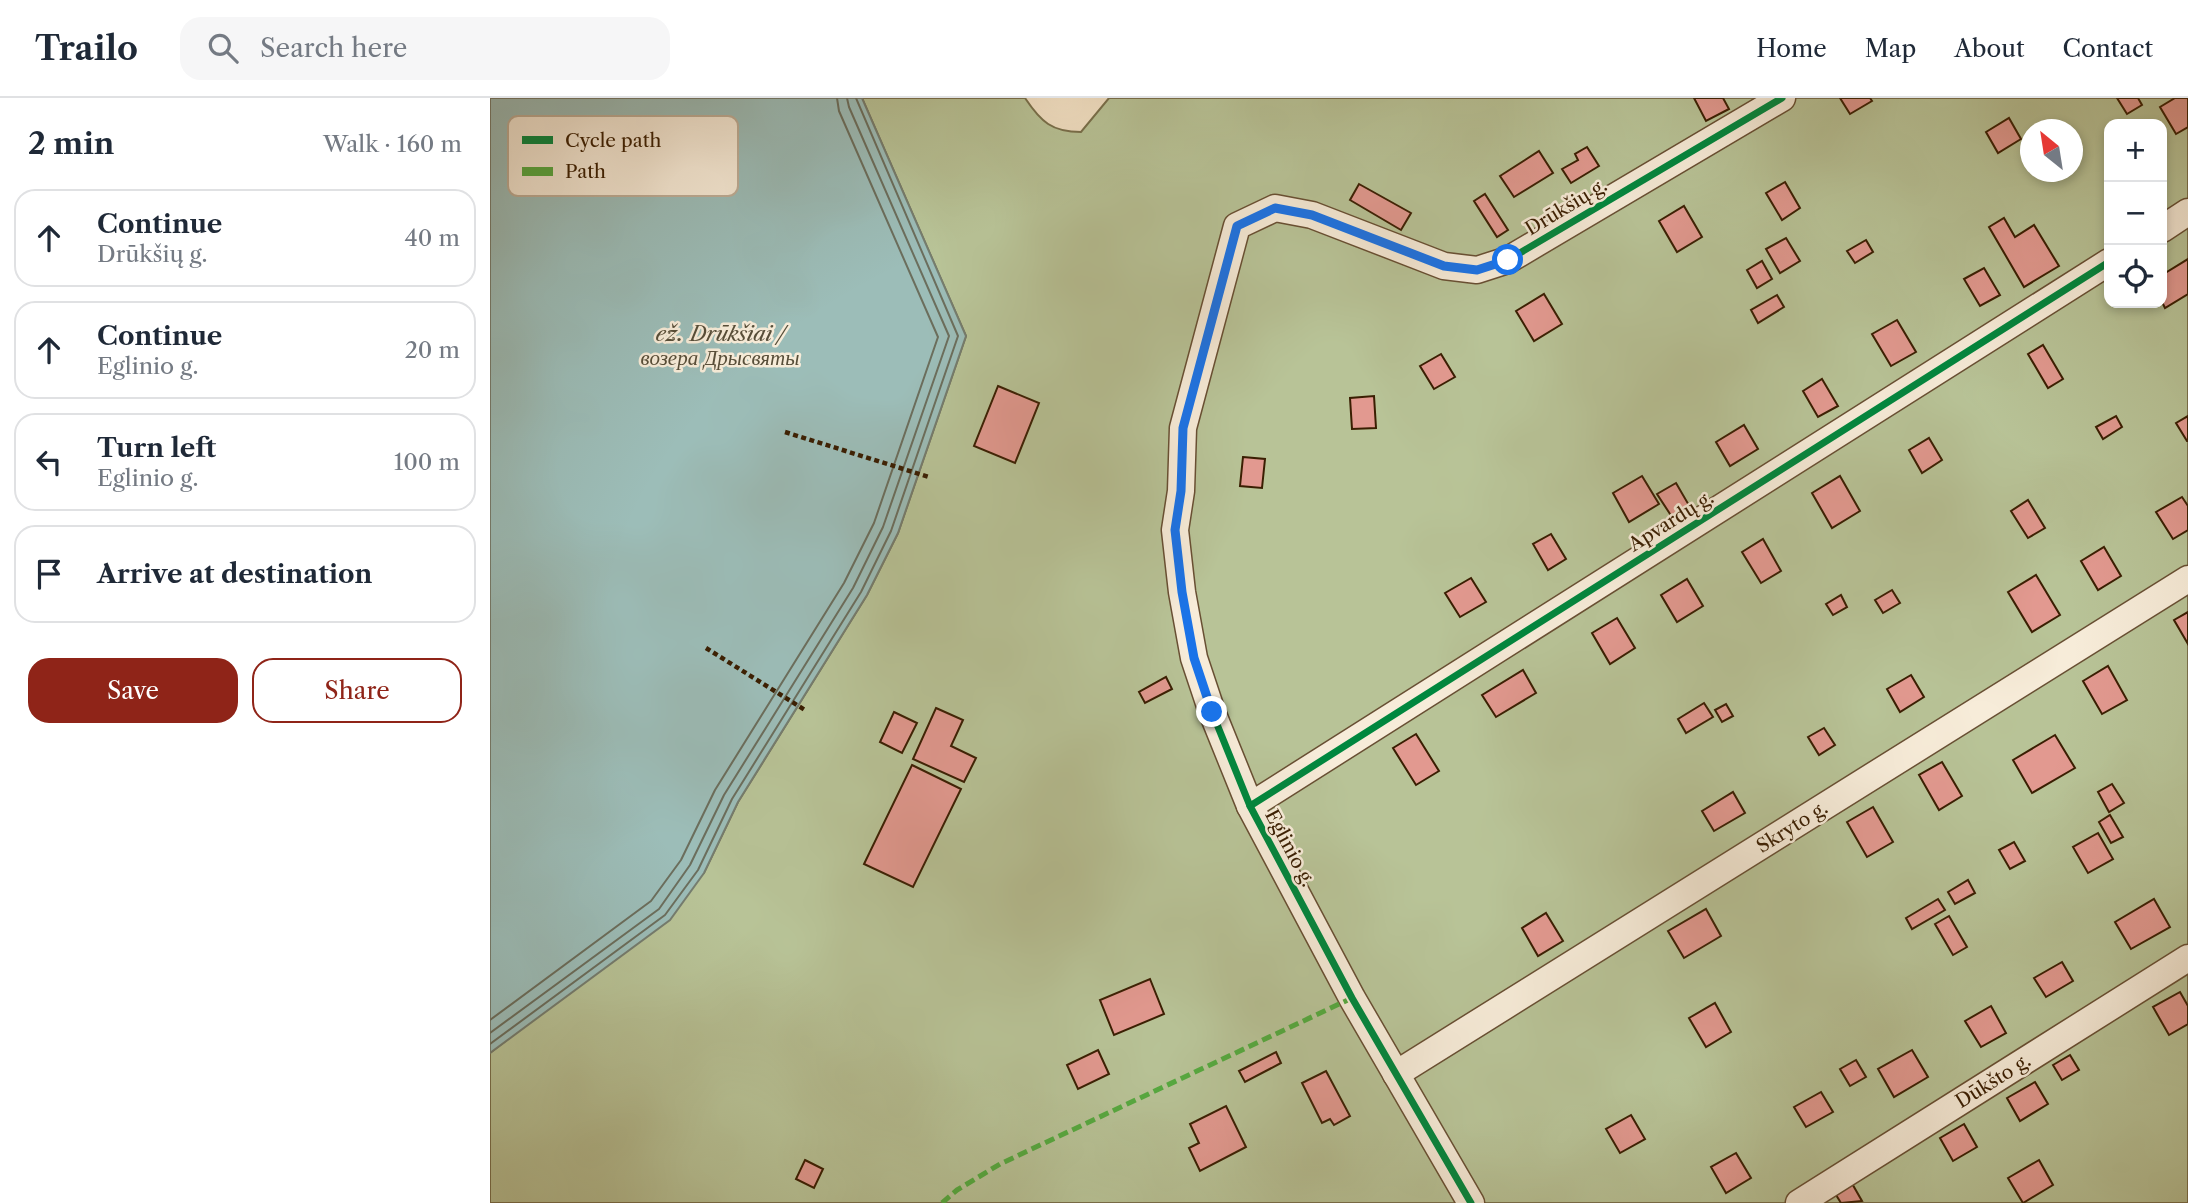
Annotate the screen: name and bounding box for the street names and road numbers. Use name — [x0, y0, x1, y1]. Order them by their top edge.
street label: Drūkšių g. — [1521, 174, 1611, 240]
street label: Apvardų g. — [1623, 486, 1718, 557]
street label: Skryto g. — [1752, 796, 1832, 858]
street label: Eglinio g. — [1260, 806, 1320, 890]
street label: Dūkšto g. — [1951, 1049, 2035, 1113]

